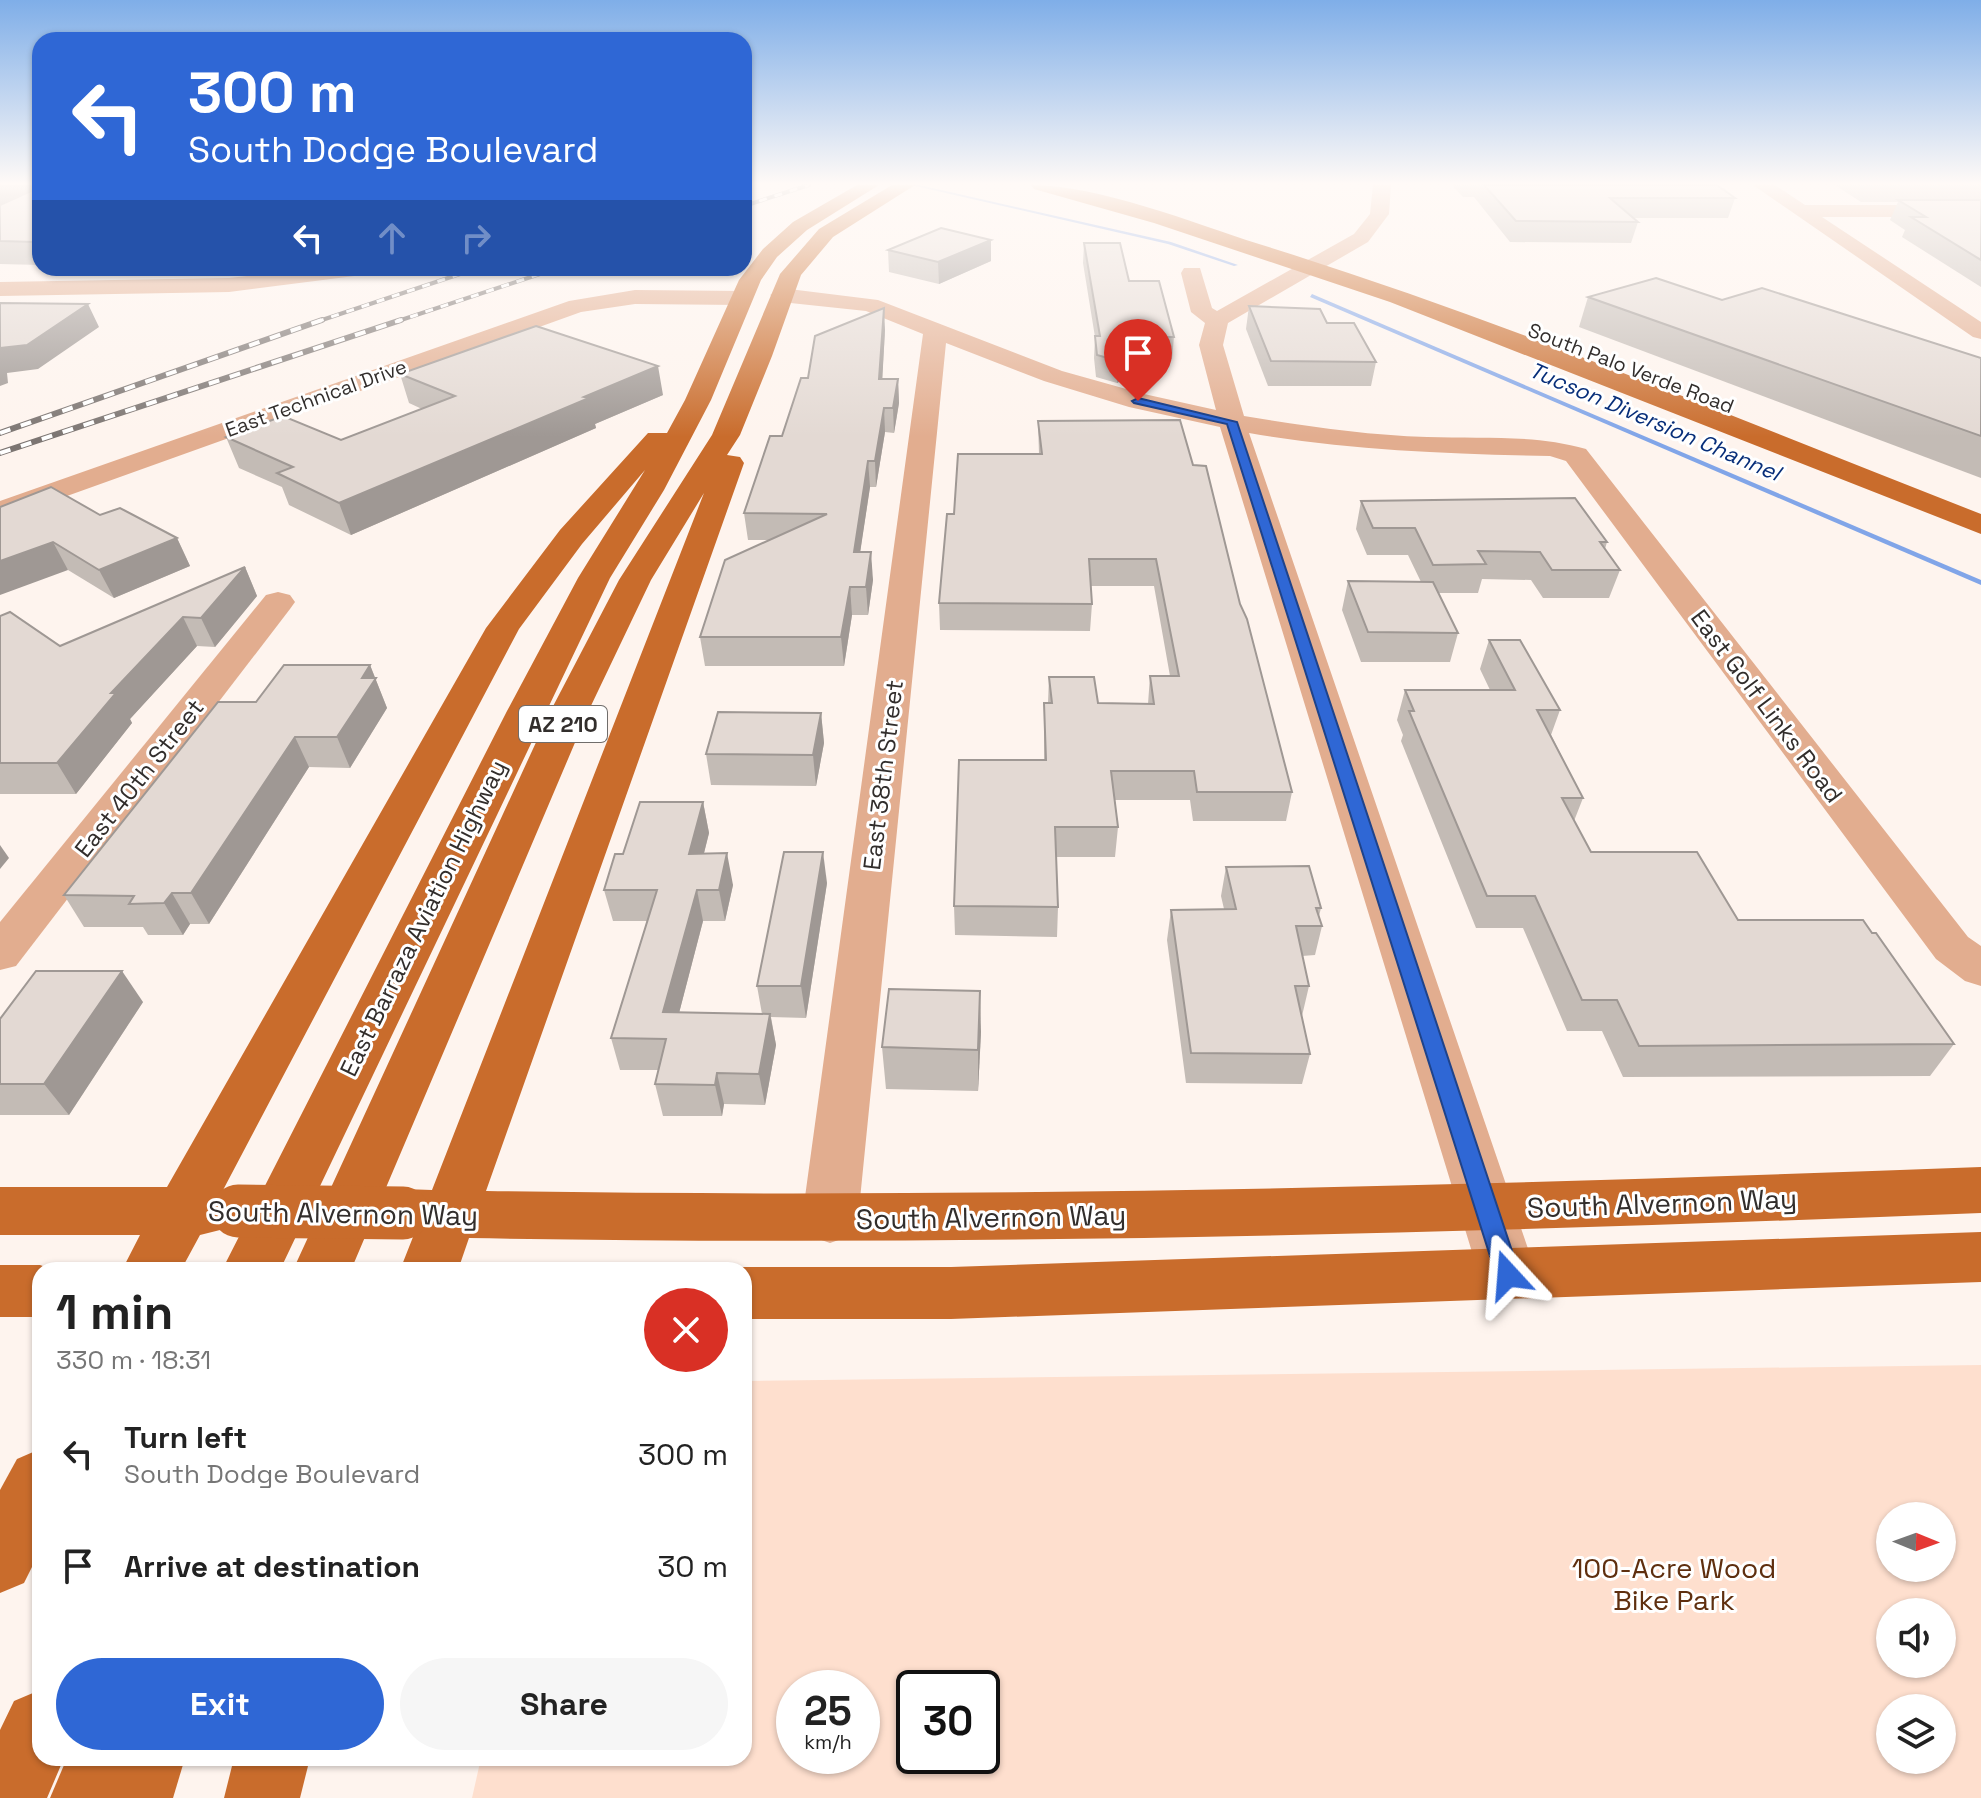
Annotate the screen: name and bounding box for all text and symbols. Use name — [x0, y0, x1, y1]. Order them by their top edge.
text: 300 m — [188, 57, 357, 128]
icon: left — [56, 64, 160, 168]
text: South Dodge Boulevard — [188, 127, 598, 173]
icon: left — [286, 216, 330, 260]
icon: ahead — [370, 216, 414, 260]
icon: right — [454, 216, 498, 260]
street label: South Palo Verde Road — [1524, 317, 1738, 419]
pin — [1104, 319, 1172, 401]
icon: arrive — [1116, 331, 1160, 375]
street label: East Technical Drive — [222, 353, 410, 443]
water label: Tucson Diversion Channel — [1525, 355, 1787, 488]
street label: East Golf Links Road — [1684, 603, 1850, 809]
street label: East 38th Street — [856, 678, 910, 872]
street label: East 40th Street — [68, 693, 210, 863]
road number: AZ 210 — [519, 706, 607, 742]
street label: East Barraza Aviation Highway — [333, 755, 513, 1081]
street label: South Alvernon Way — [1526, 1180, 1798, 1226]
street label: South Alvernon Way — [208, 1193, 478, 1233]
street label: South Alvernon Way — [856, 1197, 1126, 1237]
position arrow — [1466, 1233, 1550, 1317]
text: 1 min — [56, 1282, 173, 1343]
button: close — [644, 1288, 728, 1372]
text: 330 m · 18:31 — [56, 1343, 211, 1377]
text: Turn left — [124, 1418, 247, 1457]
icon: left — [56, 1432, 100, 1476]
text: 300 m — [638, 1435, 728, 1474]
text: South Dodge Boulevard — [124, 1457, 420, 1491]
north arrow — [1876, 1502, 1956, 1582]
map controls — [1876, 1502, 1956, 1774]
icon: arrive — [56, 1544, 100, 1588]
text: Arrive at destination — [124, 1547, 420, 1586]
text: 30 m — [657, 1547, 728, 1586]
park label: 100-Acre Wood Bike Park — [1572, 1550, 1776, 1618]
button: sound — [1876, 1598, 1956, 1678]
button: Exit — [56, 1658, 384, 1750]
button: Share — [400, 1658, 728, 1750]
speed limit sign: 30 — [896, 1670, 1000, 1774]
text: 25 — [804, 1686, 852, 1737]
button: layers — [1876, 1694, 1956, 1774]
text: km/h — [804, 1729, 852, 1755]

